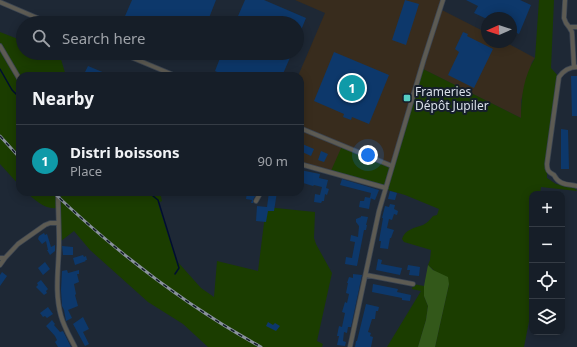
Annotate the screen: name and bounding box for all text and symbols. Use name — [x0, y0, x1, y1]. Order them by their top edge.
north arrow — [481, 12, 517, 48]
search box — [16, 16, 304, 60]
icon: search — [30, 27, 52, 49]
text: Search here — [62, 28, 145, 48]
pin: 1 — [339, 73, 365, 103]
place label: Frameries Dépôt Jupiler — [415, 83, 489, 114]
text: Nearby — [32, 87, 94, 110]
marker: Frameries Dépôt Jupiler — [402, 93, 412, 103]
text: Distri boissons — [70, 142, 180, 162]
your location — [358, 145, 378, 165]
text: 1 — [41, 152, 49, 170]
text: 90 m — [258, 152, 288, 170]
text: Place — [70, 162, 102, 180]
map controls — [529, 191, 565, 335]
button: + — [529, 191, 565, 227]
button: − — [529, 227, 565, 263]
button: locate — [529, 263, 565, 299]
button: layers — [529, 299, 565, 335]

